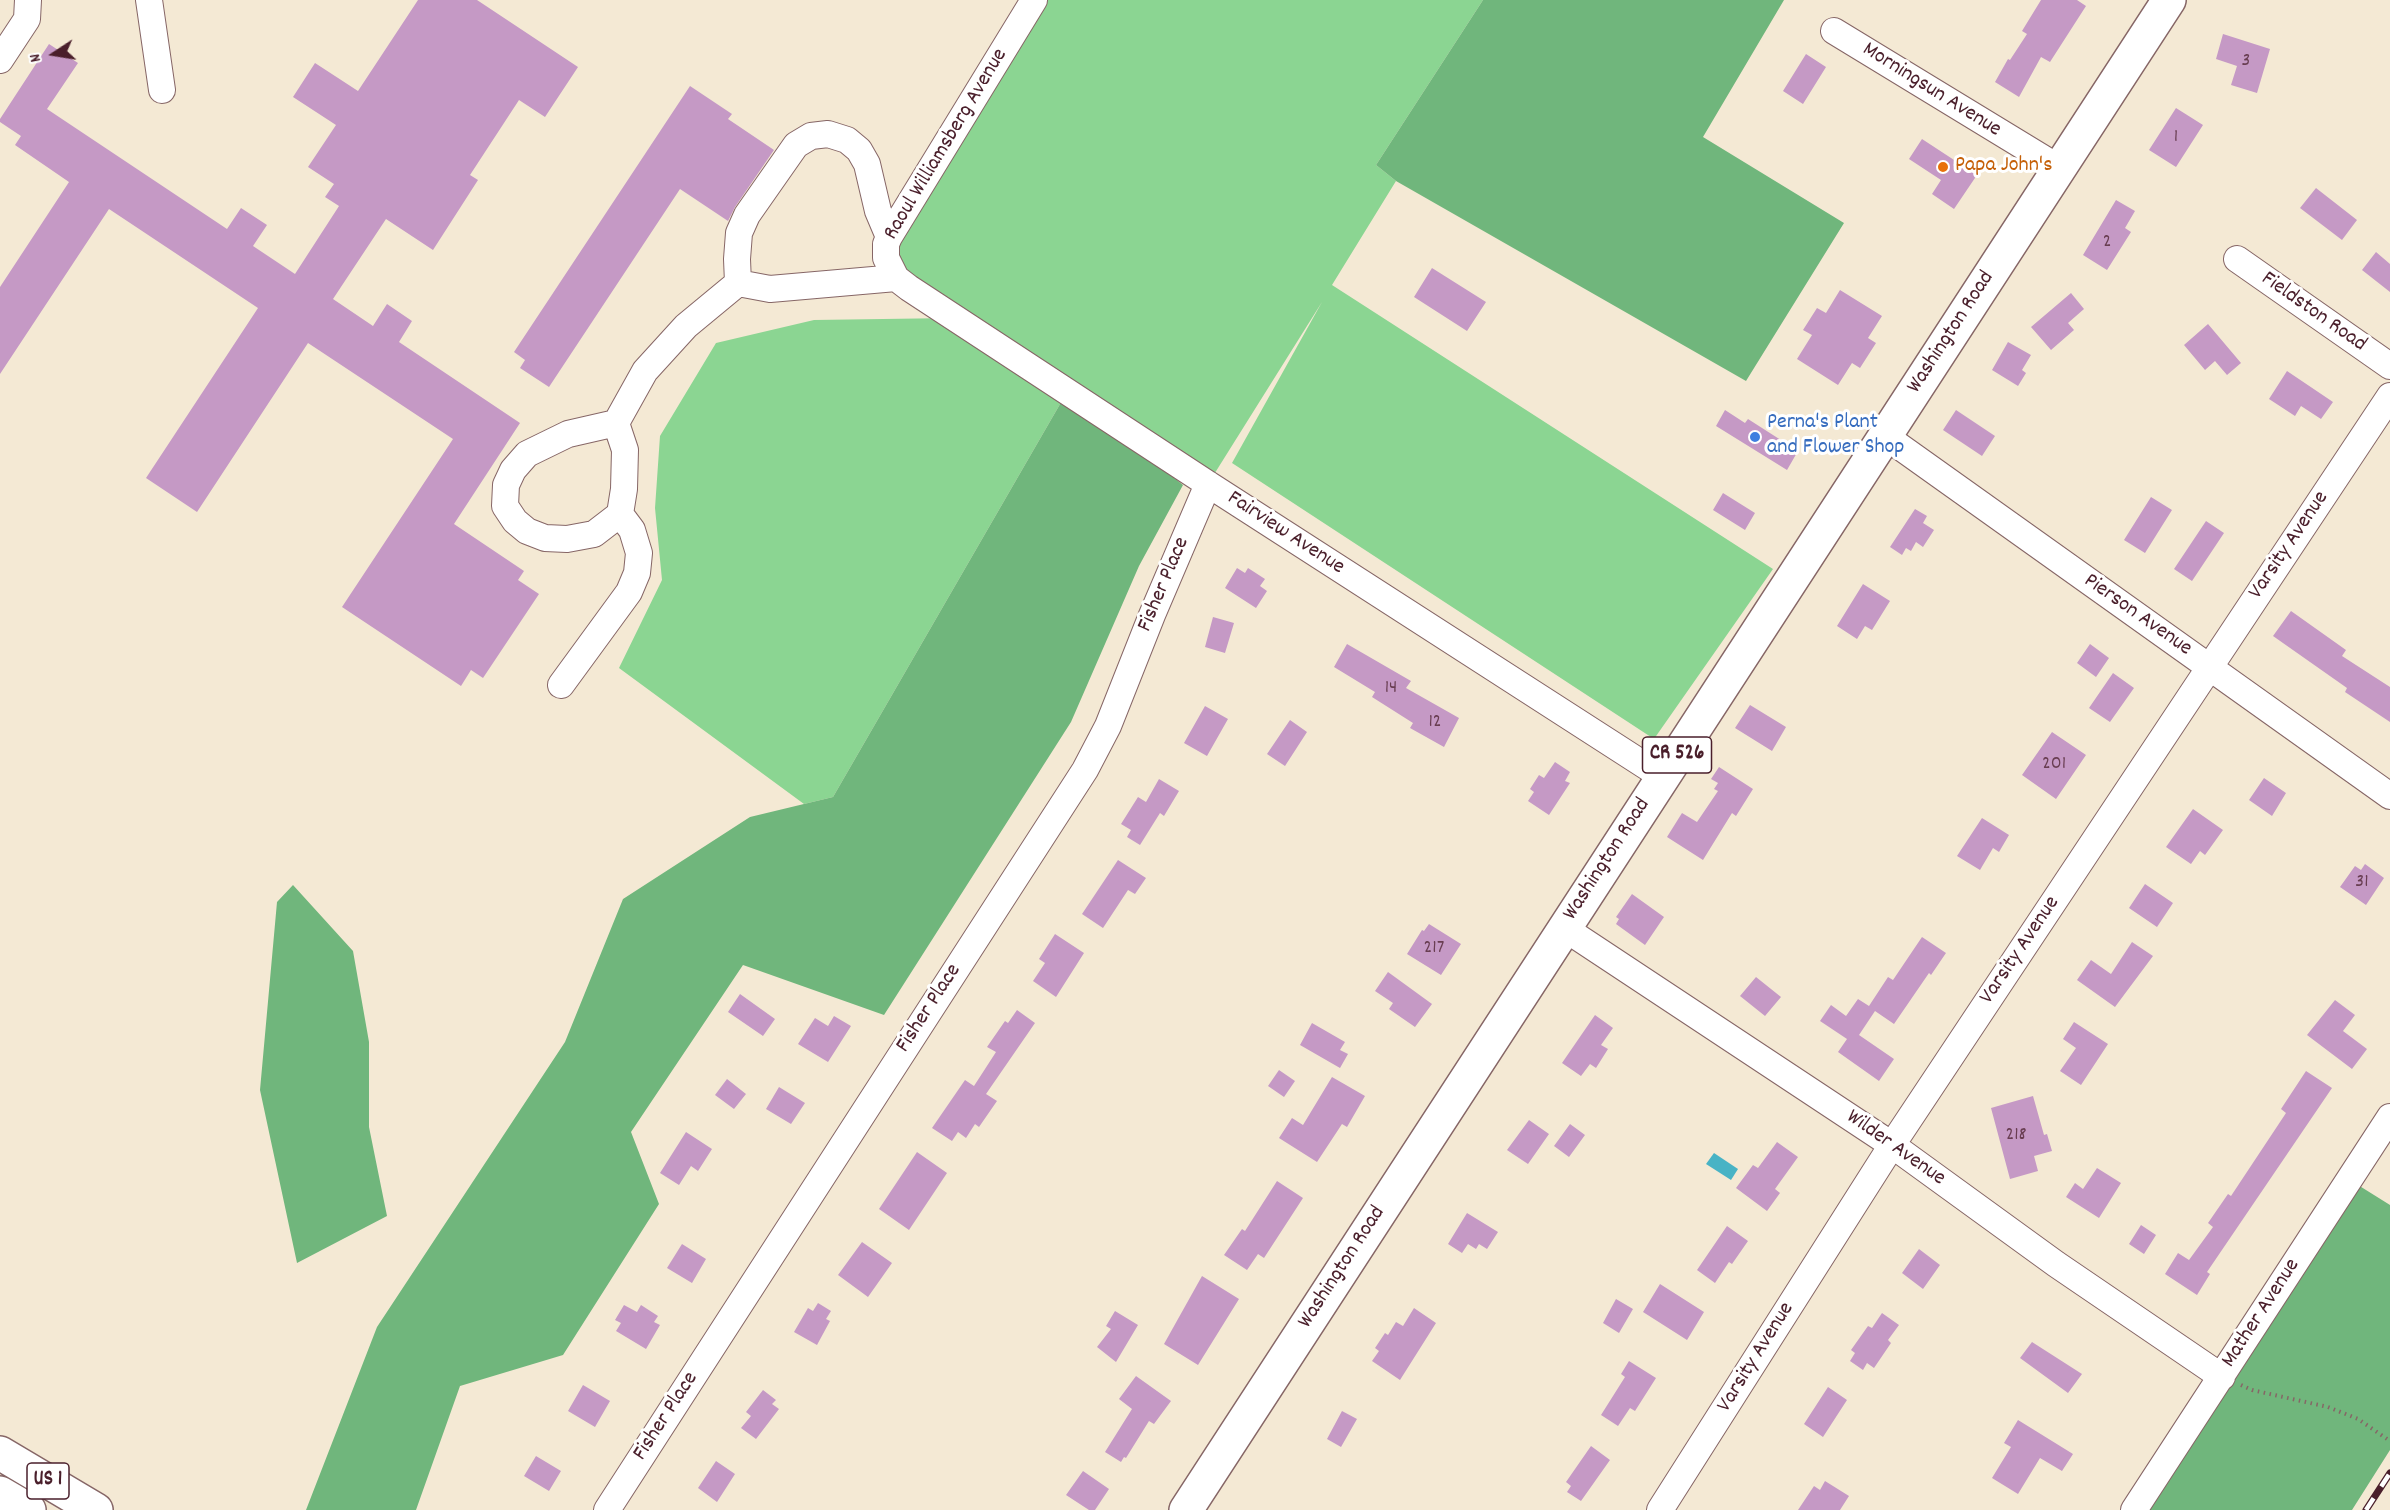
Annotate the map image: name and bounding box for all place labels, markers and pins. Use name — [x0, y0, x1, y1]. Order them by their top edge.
place label: Papa John's — [1955, 154, 2052, 180]
marker: Papa John's — [1936, 160, 1950, 174]
place label: Perna's Plant and Flower Shop — [1767, 411, 1904, 463]
marker: Perna's Plant and Flower Shop — [1748, 430, 1762, 444]

